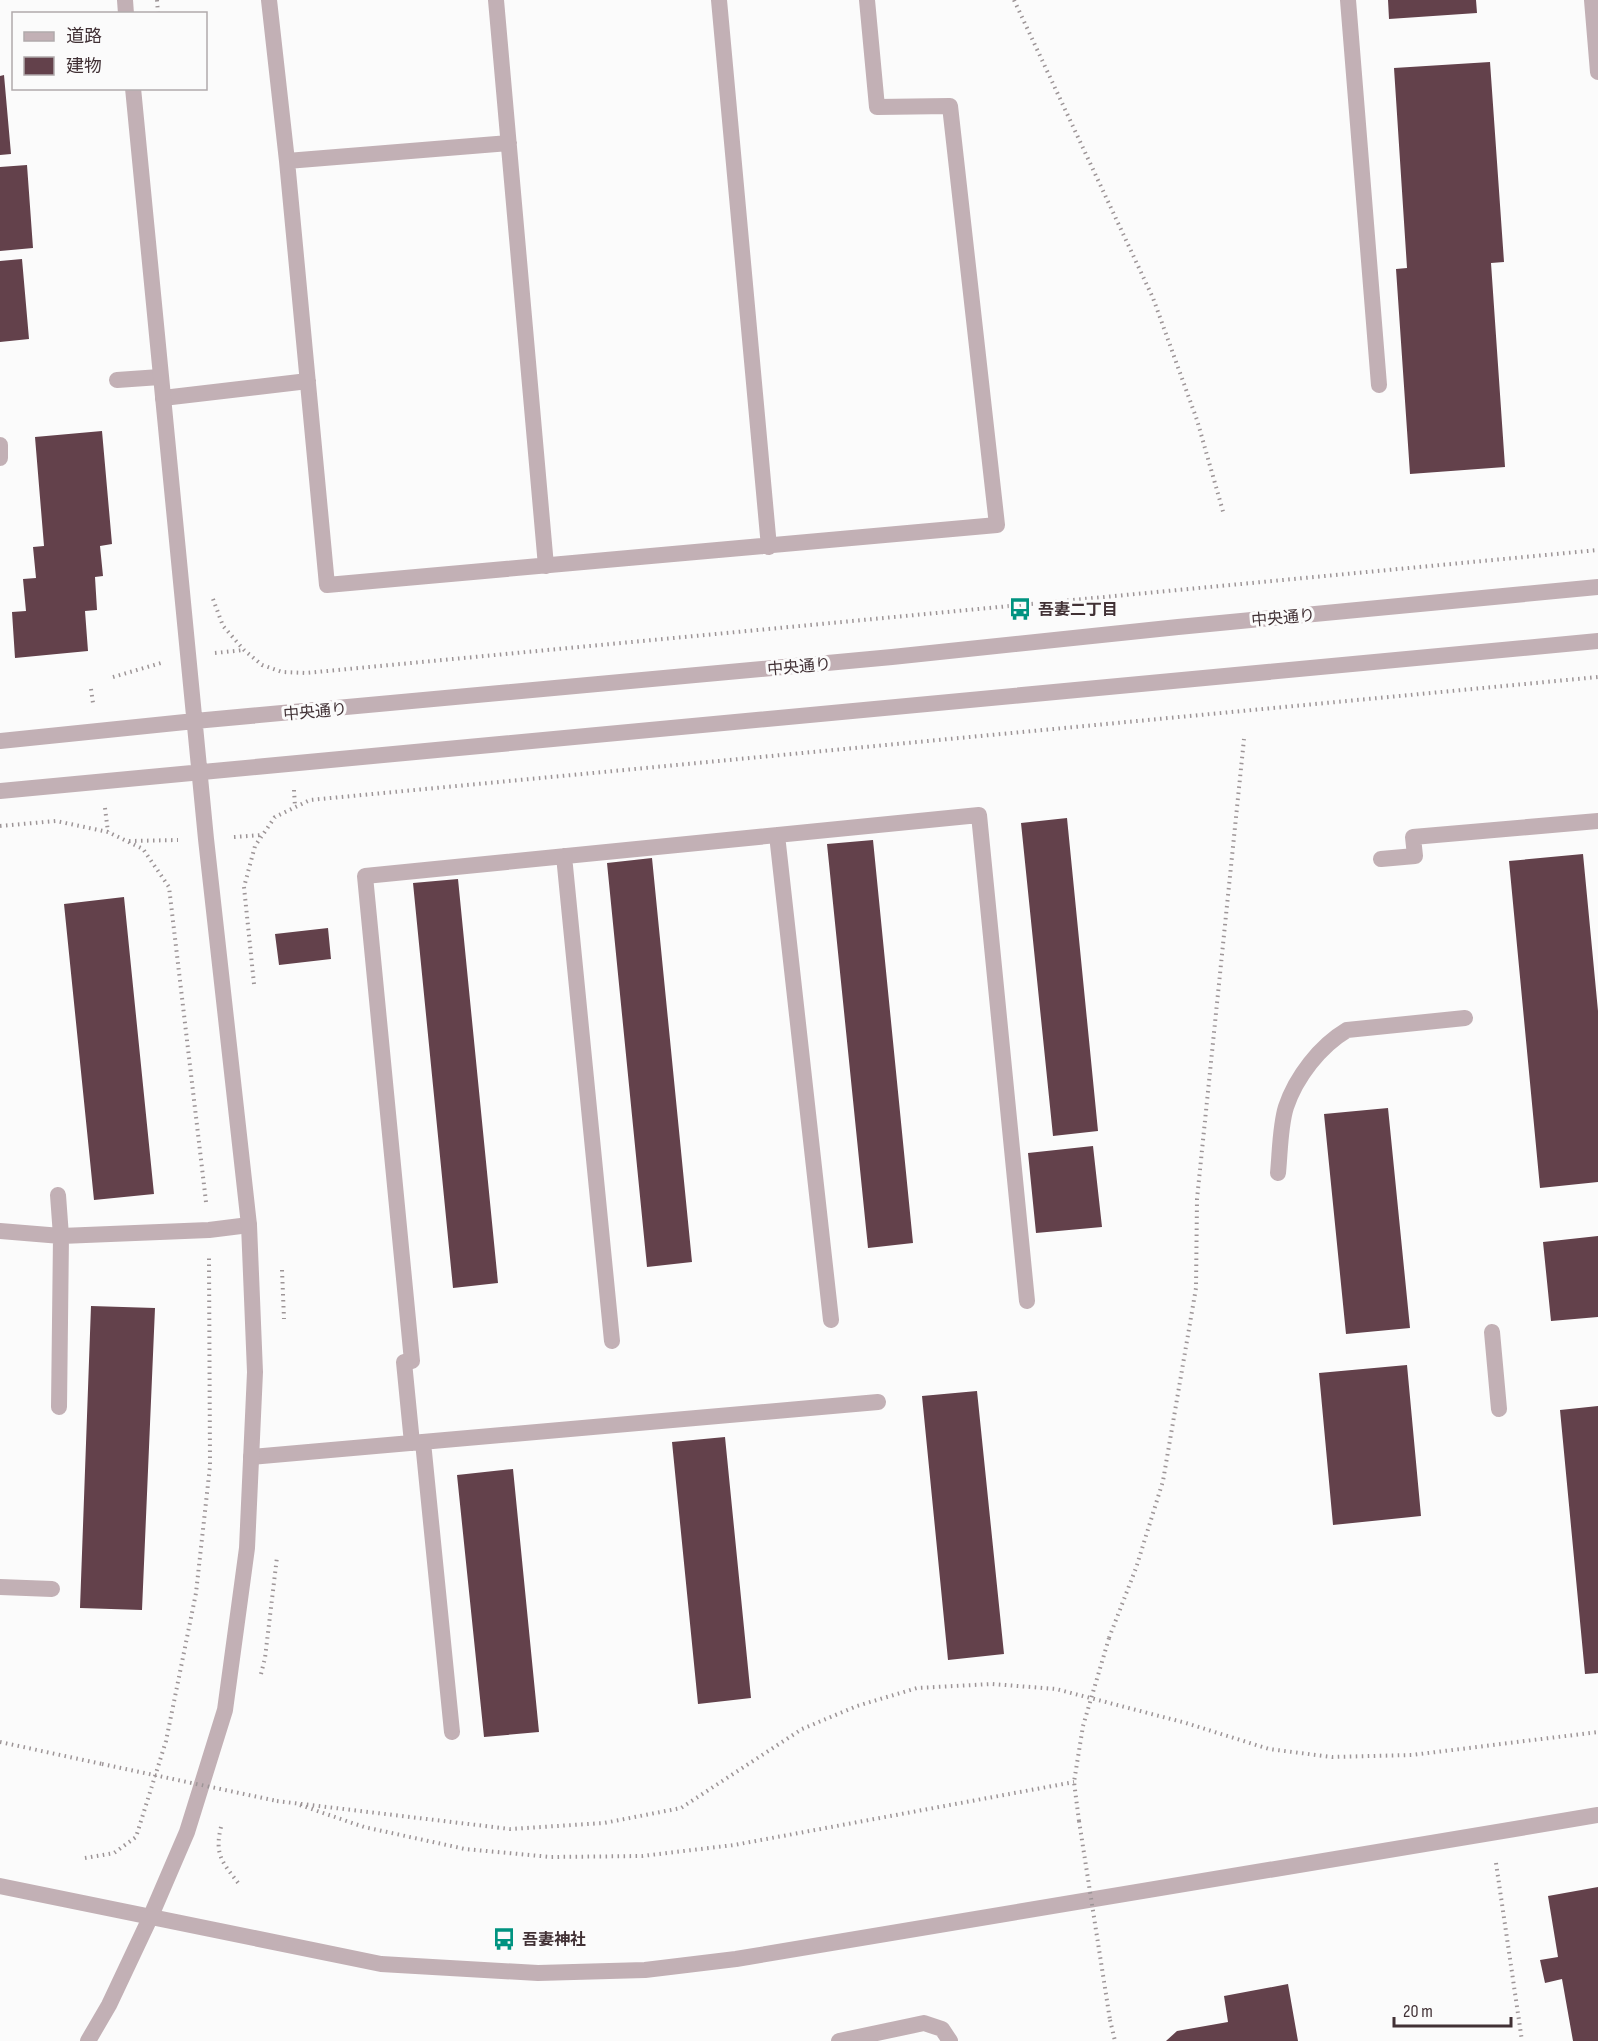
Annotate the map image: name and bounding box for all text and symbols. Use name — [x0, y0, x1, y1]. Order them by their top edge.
legend — [12, 12, 207, 90]
text: 道路 — [66, 26, 102, 47]
text: 建物 — [66, 56, 102, 77]
bus stop icon: 吾妻二丁目 — [1007, 596, 1033, 622]
place label: 吾妻二丁目 — [1038, 601, 1118, 620]
street label: 中央通り — [1250, 606, 1316, 631]
street label: 中央通り — [766, 655, 832, 680]
street label: 中央通り — [282, 700, 348, 725]
bus stop icon: 吾妻神社 — [491, 1926, 517, 1952]
place label: 吾妻神社 — [522, 1930, 586, 1950]
scale bar — [1394, 1990, 1511, 2028]
text: 20 m — [1403, 2001, 1433, 2022]

